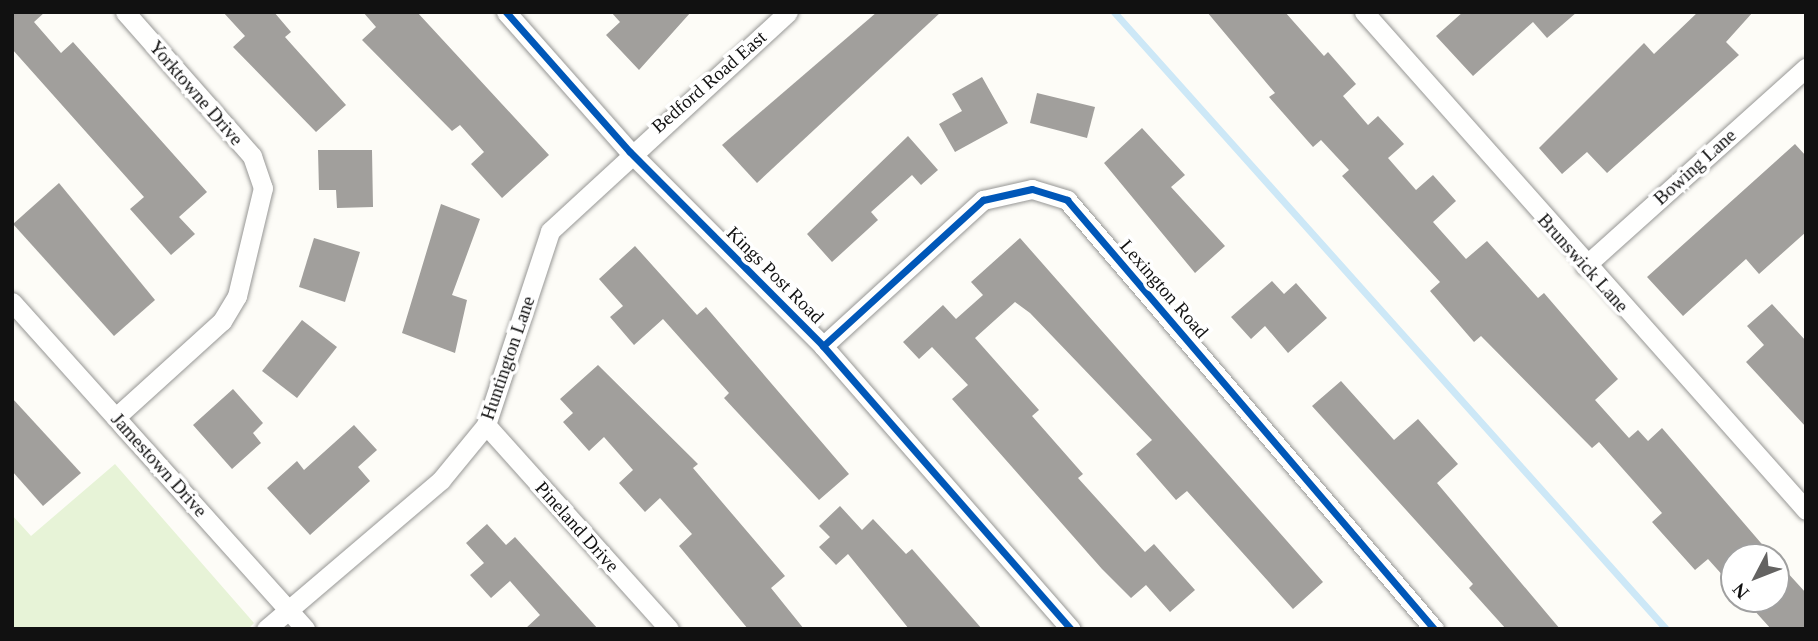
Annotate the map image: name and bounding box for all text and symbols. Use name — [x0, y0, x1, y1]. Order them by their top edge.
street label: Bedford Road East — [647, 26, 771, 138]
street label: Yorktowne Drive — [144, 36, 248, 150]
street label: Bowing Lane — [1649, 124, 1741, 210]
street label: Brunswick Lane — [1533, 209, 1633, 317]
street label: Kings Post Road — [722, 222, 828, 328]
street label: Lexington Road — [1115, 235, 1213, 343]
street label: Huntington Lane — [476, 293, 540, 423]
street label: Jamestown Drive — [106, 408, 212, 522]
street label: Pineland Drive — [530, 477, 624, 577]
north arrow — [1720, 543, 1790, 613]
text: N — [1728, 579, 1753, 603]

